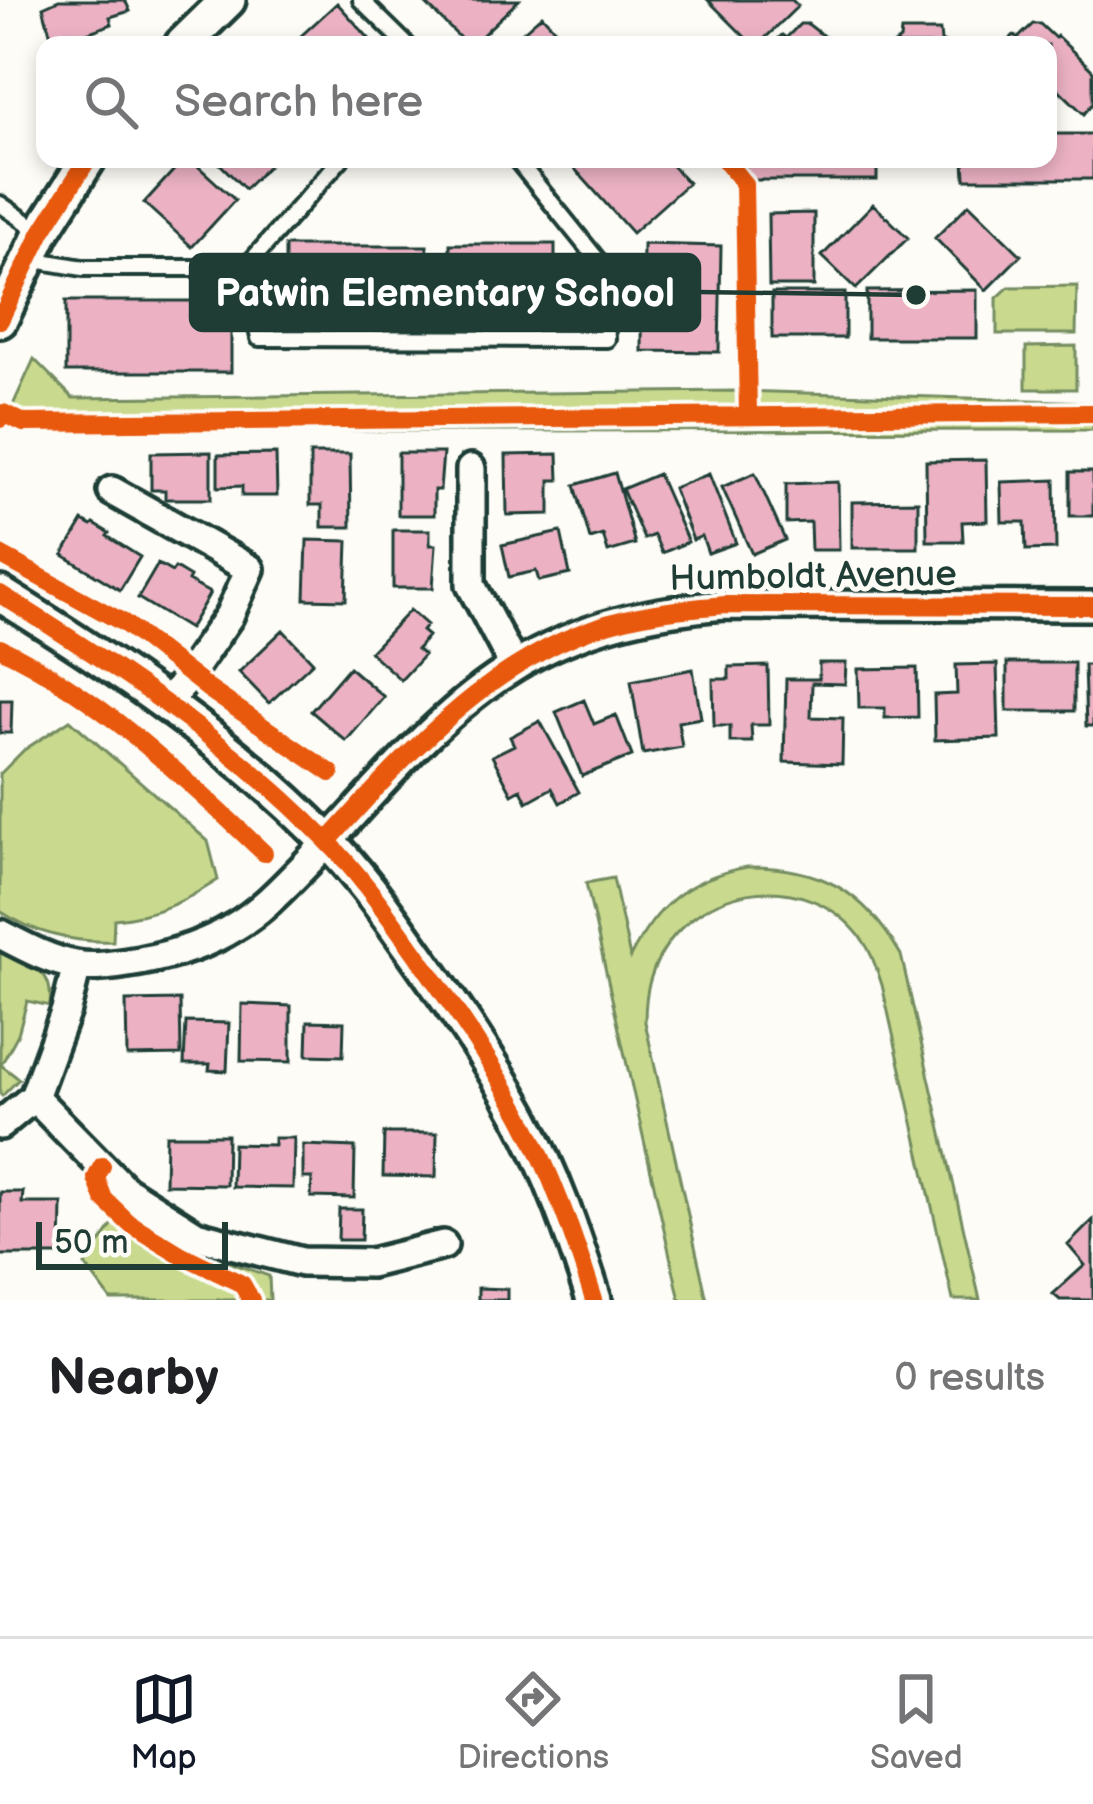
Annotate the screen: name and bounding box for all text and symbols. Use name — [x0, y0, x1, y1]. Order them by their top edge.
search box — [36, 36, 1057, 168]
icon: search — [78, 69, 144, 135]
text: Search here — [174, 75, 423, 130]
callout: Patwin Elementary School — [191, 255, 699, 330]
text: Patwin Elementary School — [215, 271, 675, 318]
street label: Humboldt Avenue — [669, 553, 957, 601]
scale bar — [36, 1216, 228, 1269]
text: 50 m — [54, 1223, 129, 1263]
text: Nearby — [48, 1348, 219, 1409]
text: 0 results — [894, 1355, 1045, 1402]
tab: Map — [130, 1666, 197, 1778]
tab: Directions — [457, 1666, 609, 1778]
tab: Saved — [870, 1666, 963, 1778]

